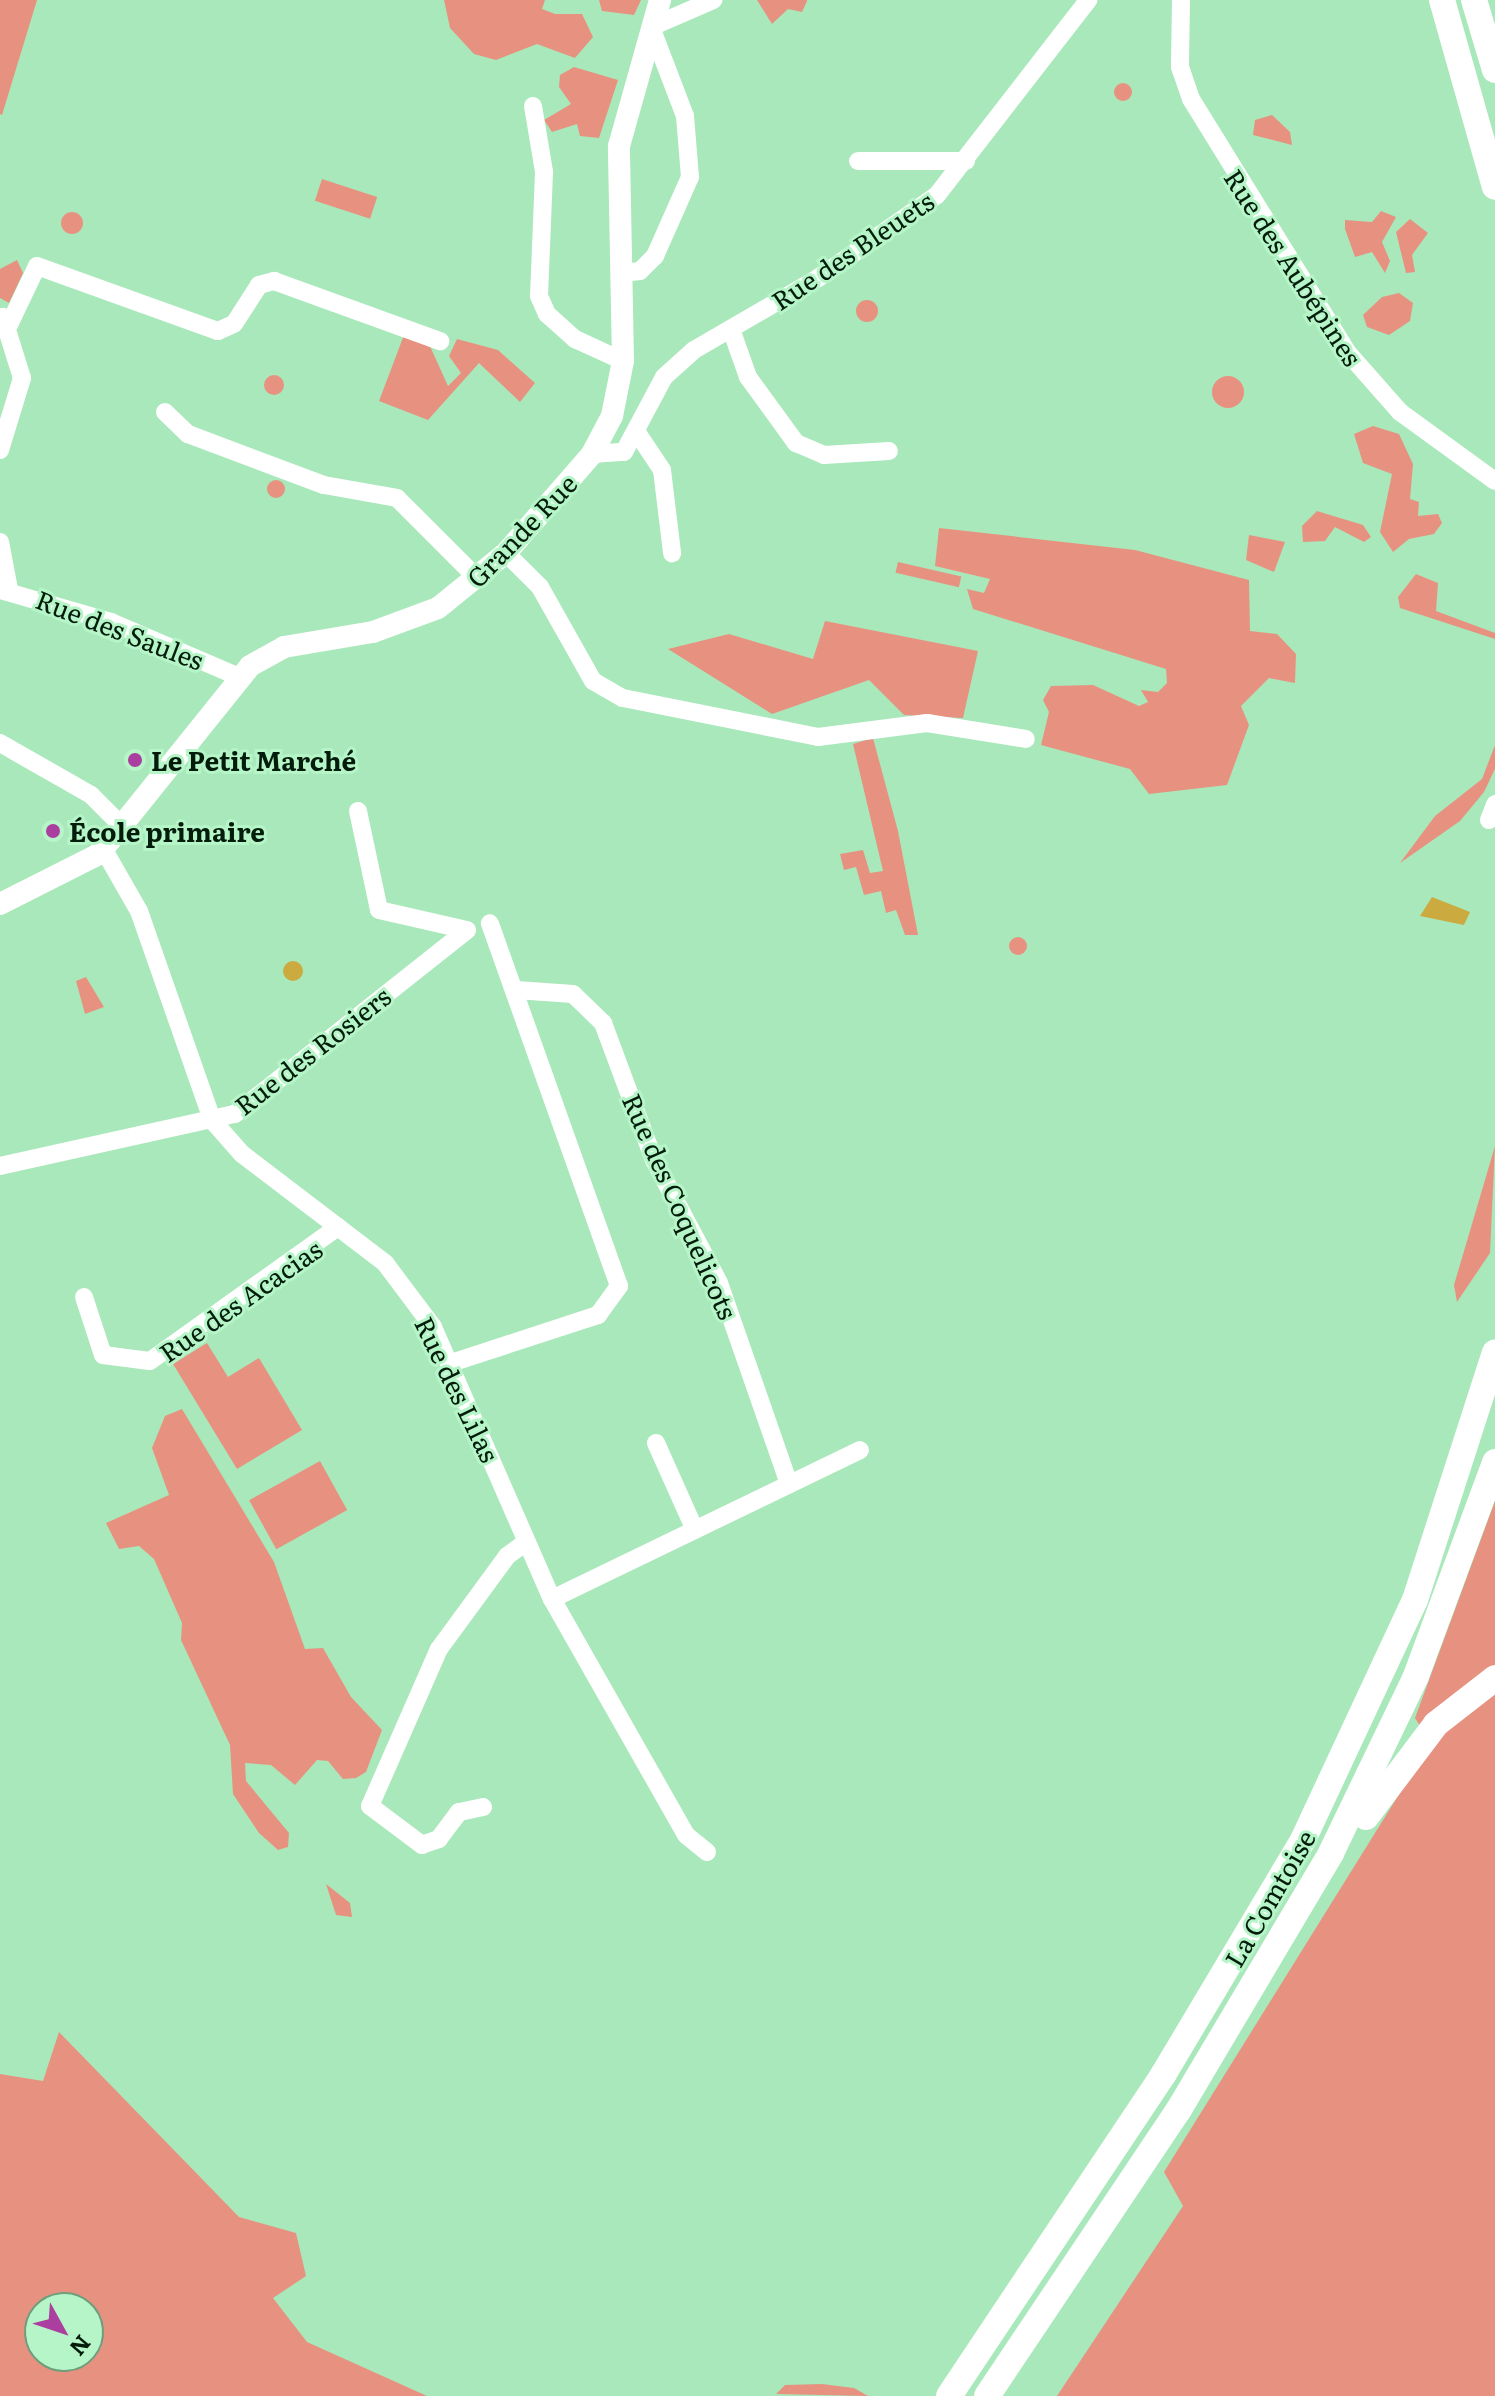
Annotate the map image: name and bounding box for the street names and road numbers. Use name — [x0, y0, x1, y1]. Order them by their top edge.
street label: Rue des Aubépines — [1219, 163, 1369, 371]
street label: Rue des Bleuets — [765, 184, 939, 316]
street label: Grande Rue — [460, 467, 582, 593]
street label: Rue des Saules — [32, 583, 208, 675]
street label: Rue des Rosiers — [228, 979, 396, 1121]
street label: Rue des Coquelicots — [617, 1088, 745, 1324]
street label: Rue des Acacias — [153, 1232, 327, 1368]
street label: Rue des Lilas — [409, 1311, 507, 1467]
street label: La Comtoise — [1217, 1824, 1321, 1972]

